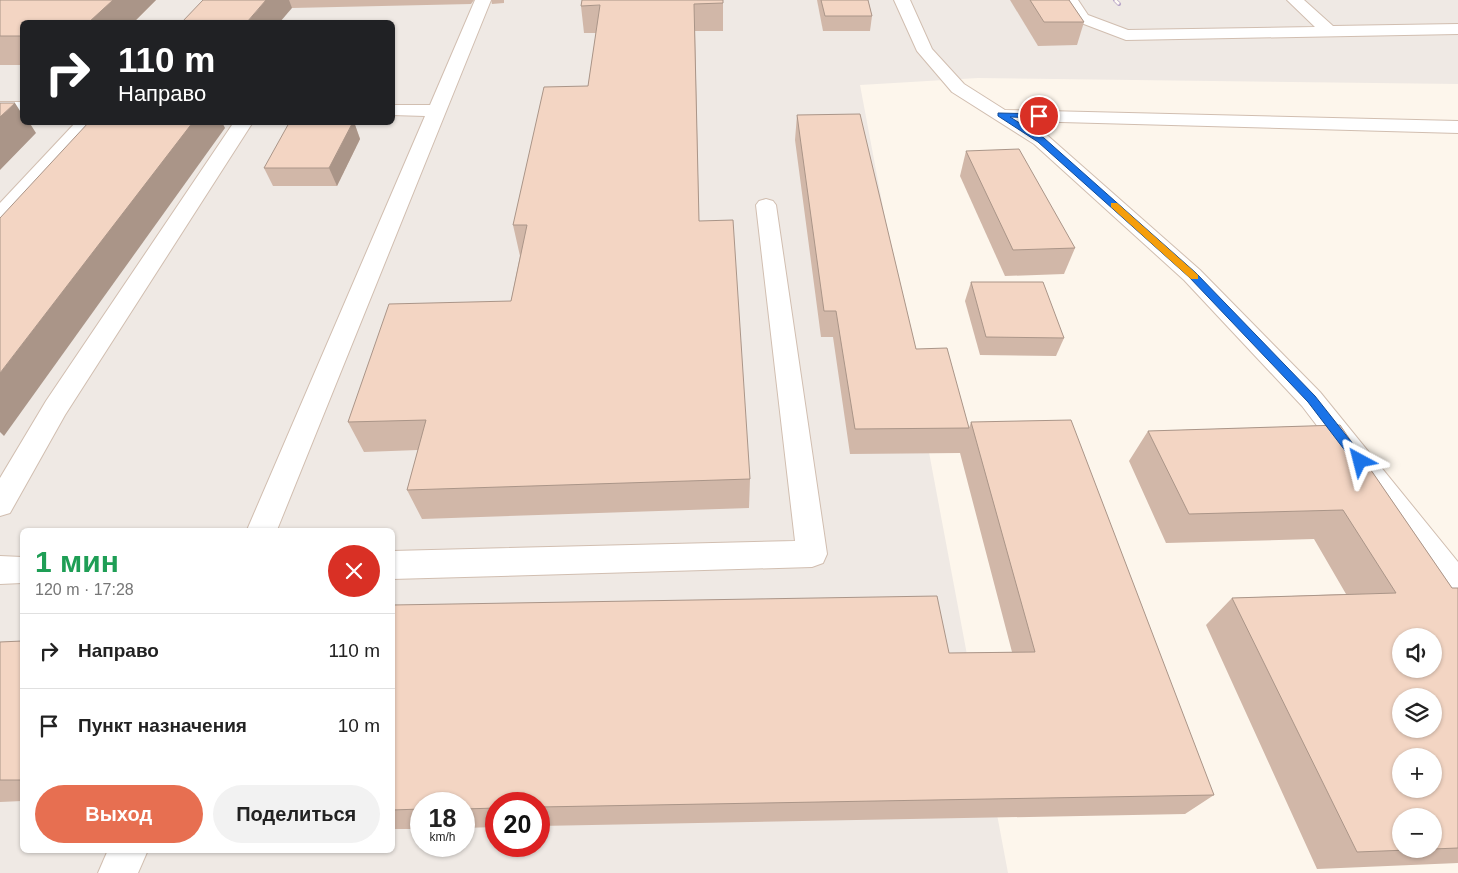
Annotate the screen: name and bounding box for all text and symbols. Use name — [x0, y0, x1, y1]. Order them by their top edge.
icon: right — [35, 40, 100, 105]
text: 110 m — [118, 40, 215, 79]
text: Направо — [118, 81, 206, 106]
pin — [1018, 95, 1060, 137]
icon: arrive — [1025, 102, 1053, 130]
position arrow — [1333, 434, 1385, 486]
text: 1 мин — [35, 545, 119, 578]
button: close — [328, 545, 380, 597]
text: 120 m · 17:28 — [35, 581, 134, 598]
map controls — [1392, 628, 1442, 858]
button: sound — [1392, 628, 1442, 678]
icon: right — [35, 637, 63, 665]
text: Направо — [78, 640, 159, 661]
text: 110 m — [329, 640, 380, 661]
button: layers — [1392, 688, 1442, 738]
icon: arrive — [35, 712, 63, 740]
text: Пункт назначения — [78, 715, 247, 736]
text: 10 m — [338, 715, 380, 736]
button: + — [1392, 748, 1442, 798]
button: Выход — [35, 785, 203, 843]
button: Поделиться — [213, 785, 380, 843]
speed limit sign: 20 — [485, 792, 550, 857]
text: 18 — [429, 804, 456, 832]
button: − — [1392, 808, 1442, 858]
text: km/h — [429, 830, 456, 844]

